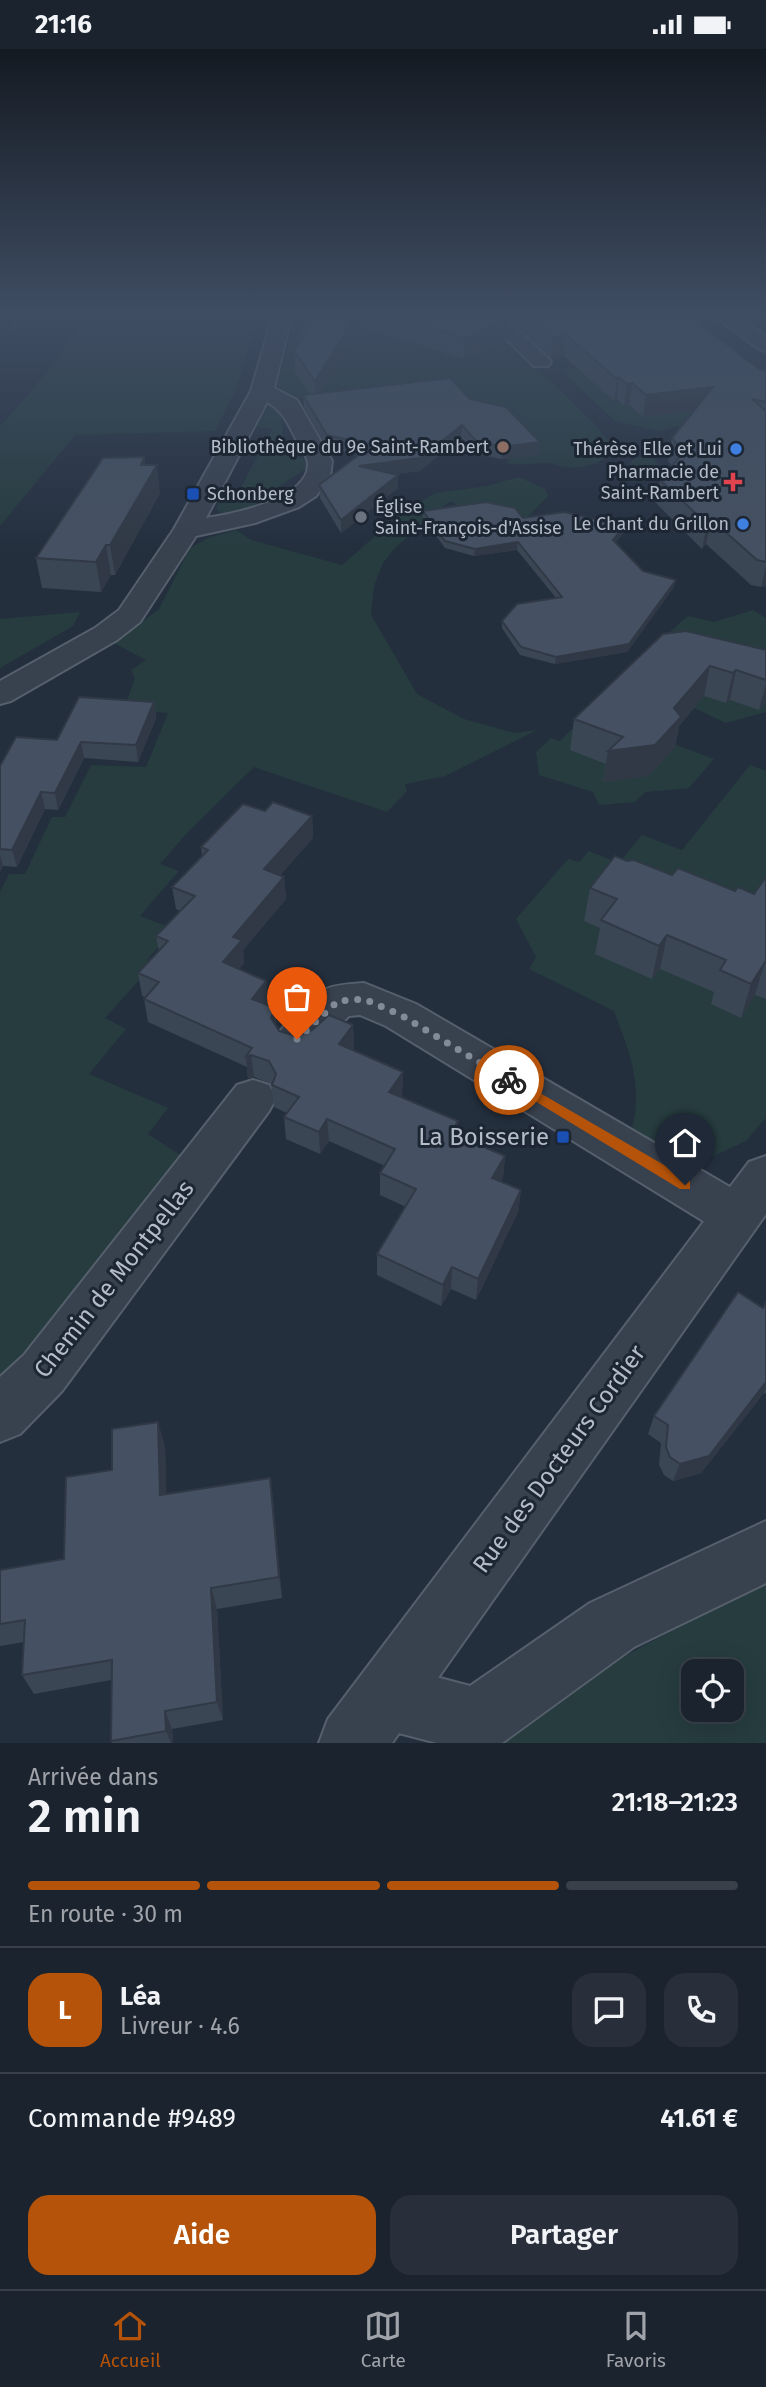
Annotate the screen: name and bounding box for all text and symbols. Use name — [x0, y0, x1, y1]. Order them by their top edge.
text: 21:16 — [35, 9, 92, 40]
place label: Bibliothèque du 9e Saint-Rambert — [211, 436, 489, 458]
place label: Thérèse Elle et Lui — [573, 438, 722, 460]
marker: Bibliothèque du 9e Saint-Rambert — [495, 439, 511, 455]
marker: Thérèse Elle et Lui — [728, 441, 744, 457]
place label: Pharmacie de Saint-Rambert — [601, 461, 719, 504]
marker: Pharmacie de Saint-Rambert — [725, 474, 741, 490]
place label: Schonberg — [207, 483, 294, 505]
marker: Schonberg — [185, 486, 201, 502]
place label: Église Saint-François-d'Assise — [375, 495, 562, 539]
marker: Église Saint-François-d'Assise — [353, 509, 369, 525]
place label: Le Chant du Grillon — [573, 513, 729, 535]
marker: Le Chant du Grillon — [735, 516, 751, 532]
pin — [267, 967, 327, 1039]
icon: bag — [278, 978, 316, 1016]
courier — [474, 1045, 544, 1115]
icon: bike — [490, 1061, 528, 1099]
pin — [655, 1113, 715, 1185]
place label: La Boisserie — [418, 1123, 549, 1151]
icon: home — [666, 1124, 704, 1162]
marker: La Boisserie — [555, 1129, 571, 1145]
street label: Chemin de Montpellas — [28, 1175, 200, 1383]
street label: Rue des Docteurs Cordier — [467, 1339, 651, 1578]
map controls — [681, 1659, 744, 1722]
button: locate — [681, 1659, 744, 1722]
text: Arrivée dans — [28, 1763, 158, 1791]
text: 21:18–21:23 — [612, 1787, 738, 1818]
text: 2 min — [28, 1789, 141, 1844]
text: En route · 30 m — [28, 1900, 183, 1928]
button: chat — [572, 1973, 646, 2047]
button: phone — [664, 1973, 738, 2047]
text: Léa — [120, 1981, 161, 2012]
text: L — [58, 1995, 72, 2026]
text: Livreur · 4.6 — [120, 2012, 240, 2040]
text: Commande #9489 — [28, 2103, 236, 2134]
text: 41.61 € — [660, 2103, 738, 2134]
button: Aide — [28, 2195, 376, 2275]
button: Partager — [390, 2195, 738, 2275]
tab: Accueil — [100, 2307, 161, 2372]
tab: Carte — [361, 2307, 406, 2372]
tab: Favoris — [606, 2307, 666, 2372]

